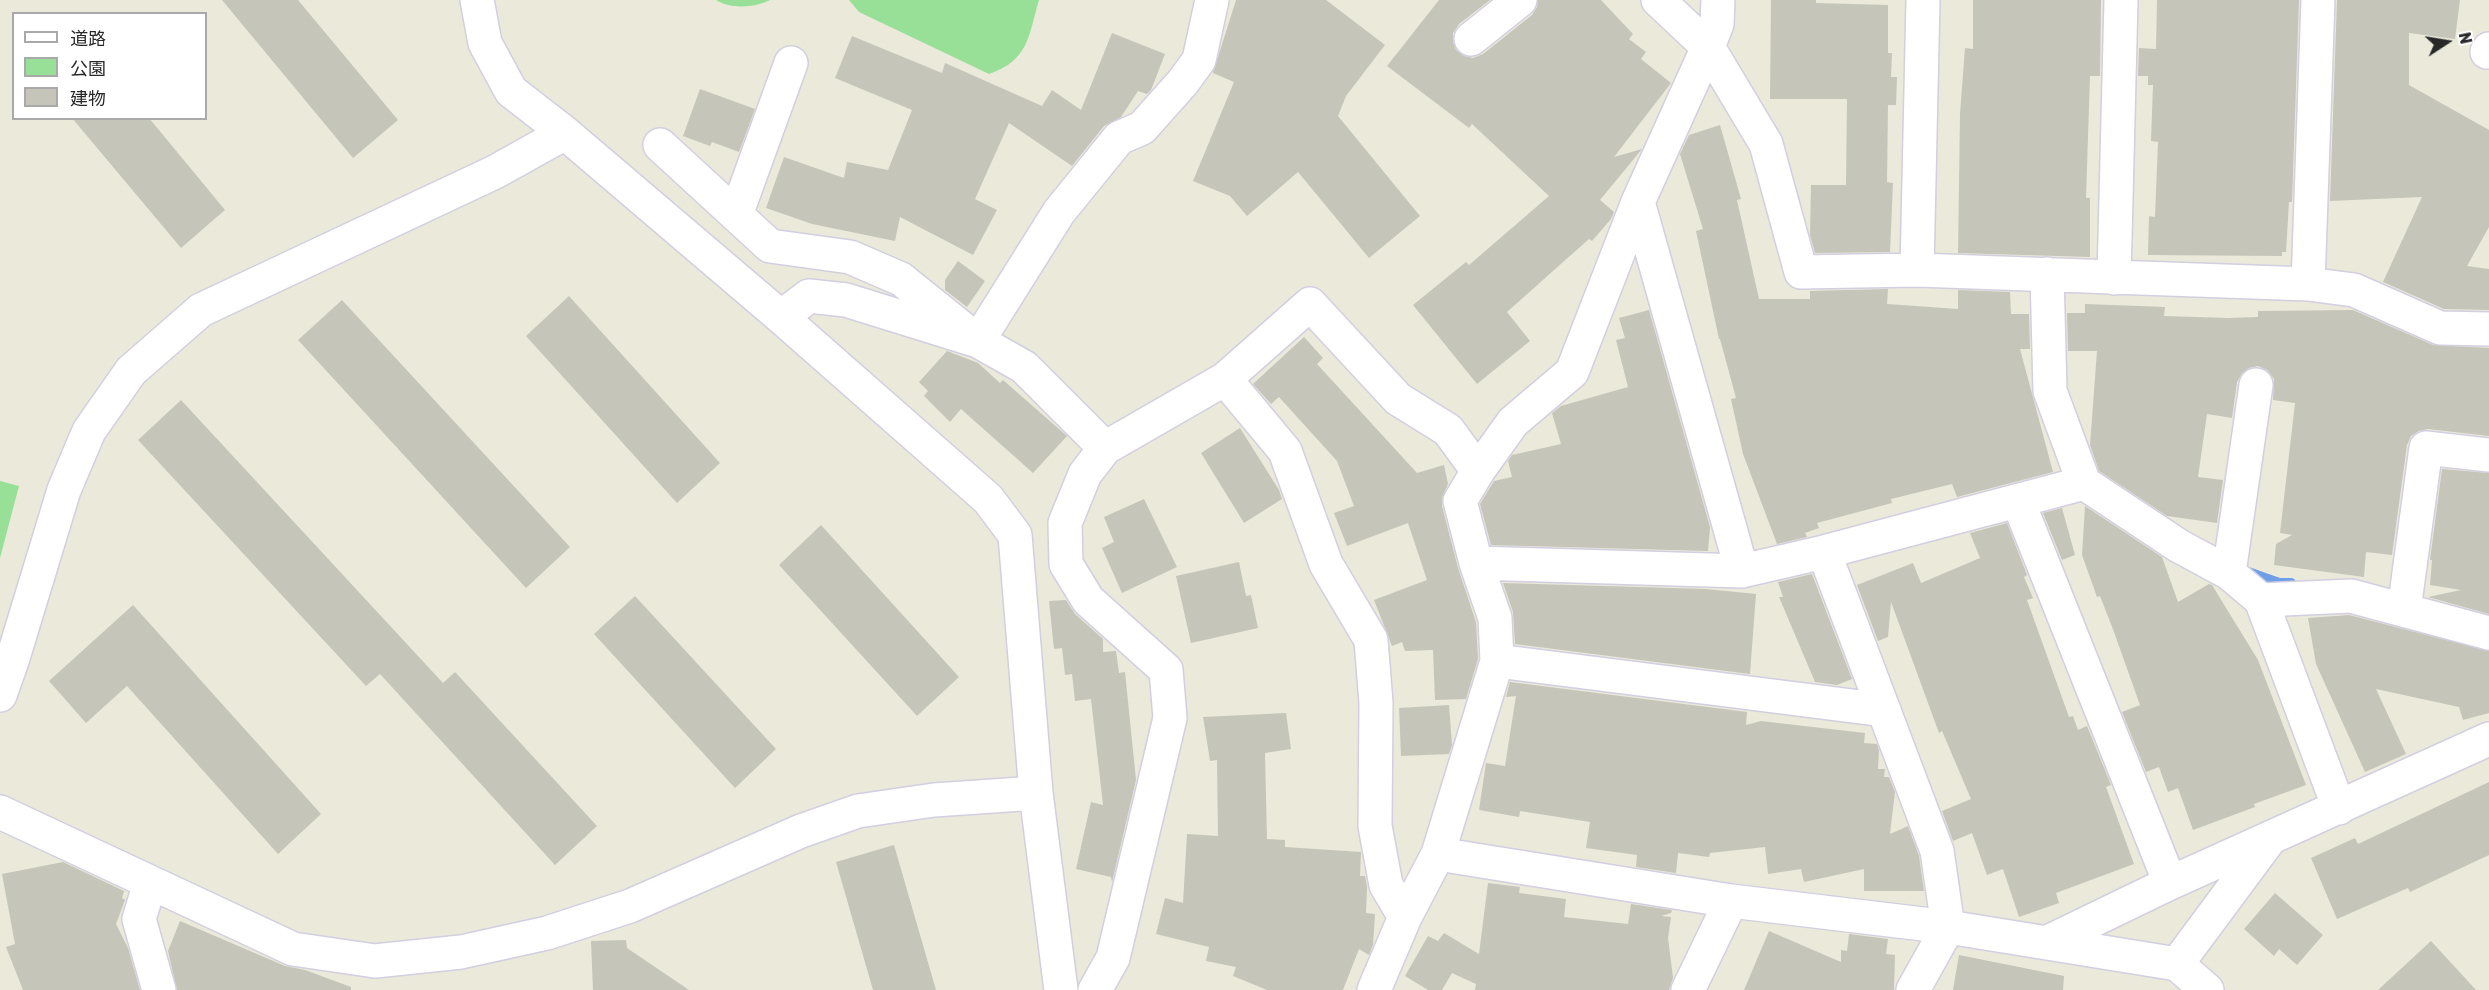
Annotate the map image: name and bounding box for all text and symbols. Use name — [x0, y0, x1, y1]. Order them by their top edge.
legend — [12, 12, 207, 120]
north arrow — [2417, 12, 2477, 72]
text: 道路 — [70, 28, 106, 50]
text: N — [2455, 31, 2476, 46]
text: 公園 — [70, 58, 106, 80]
text: 建物 — [70, 88, 106, 110]

